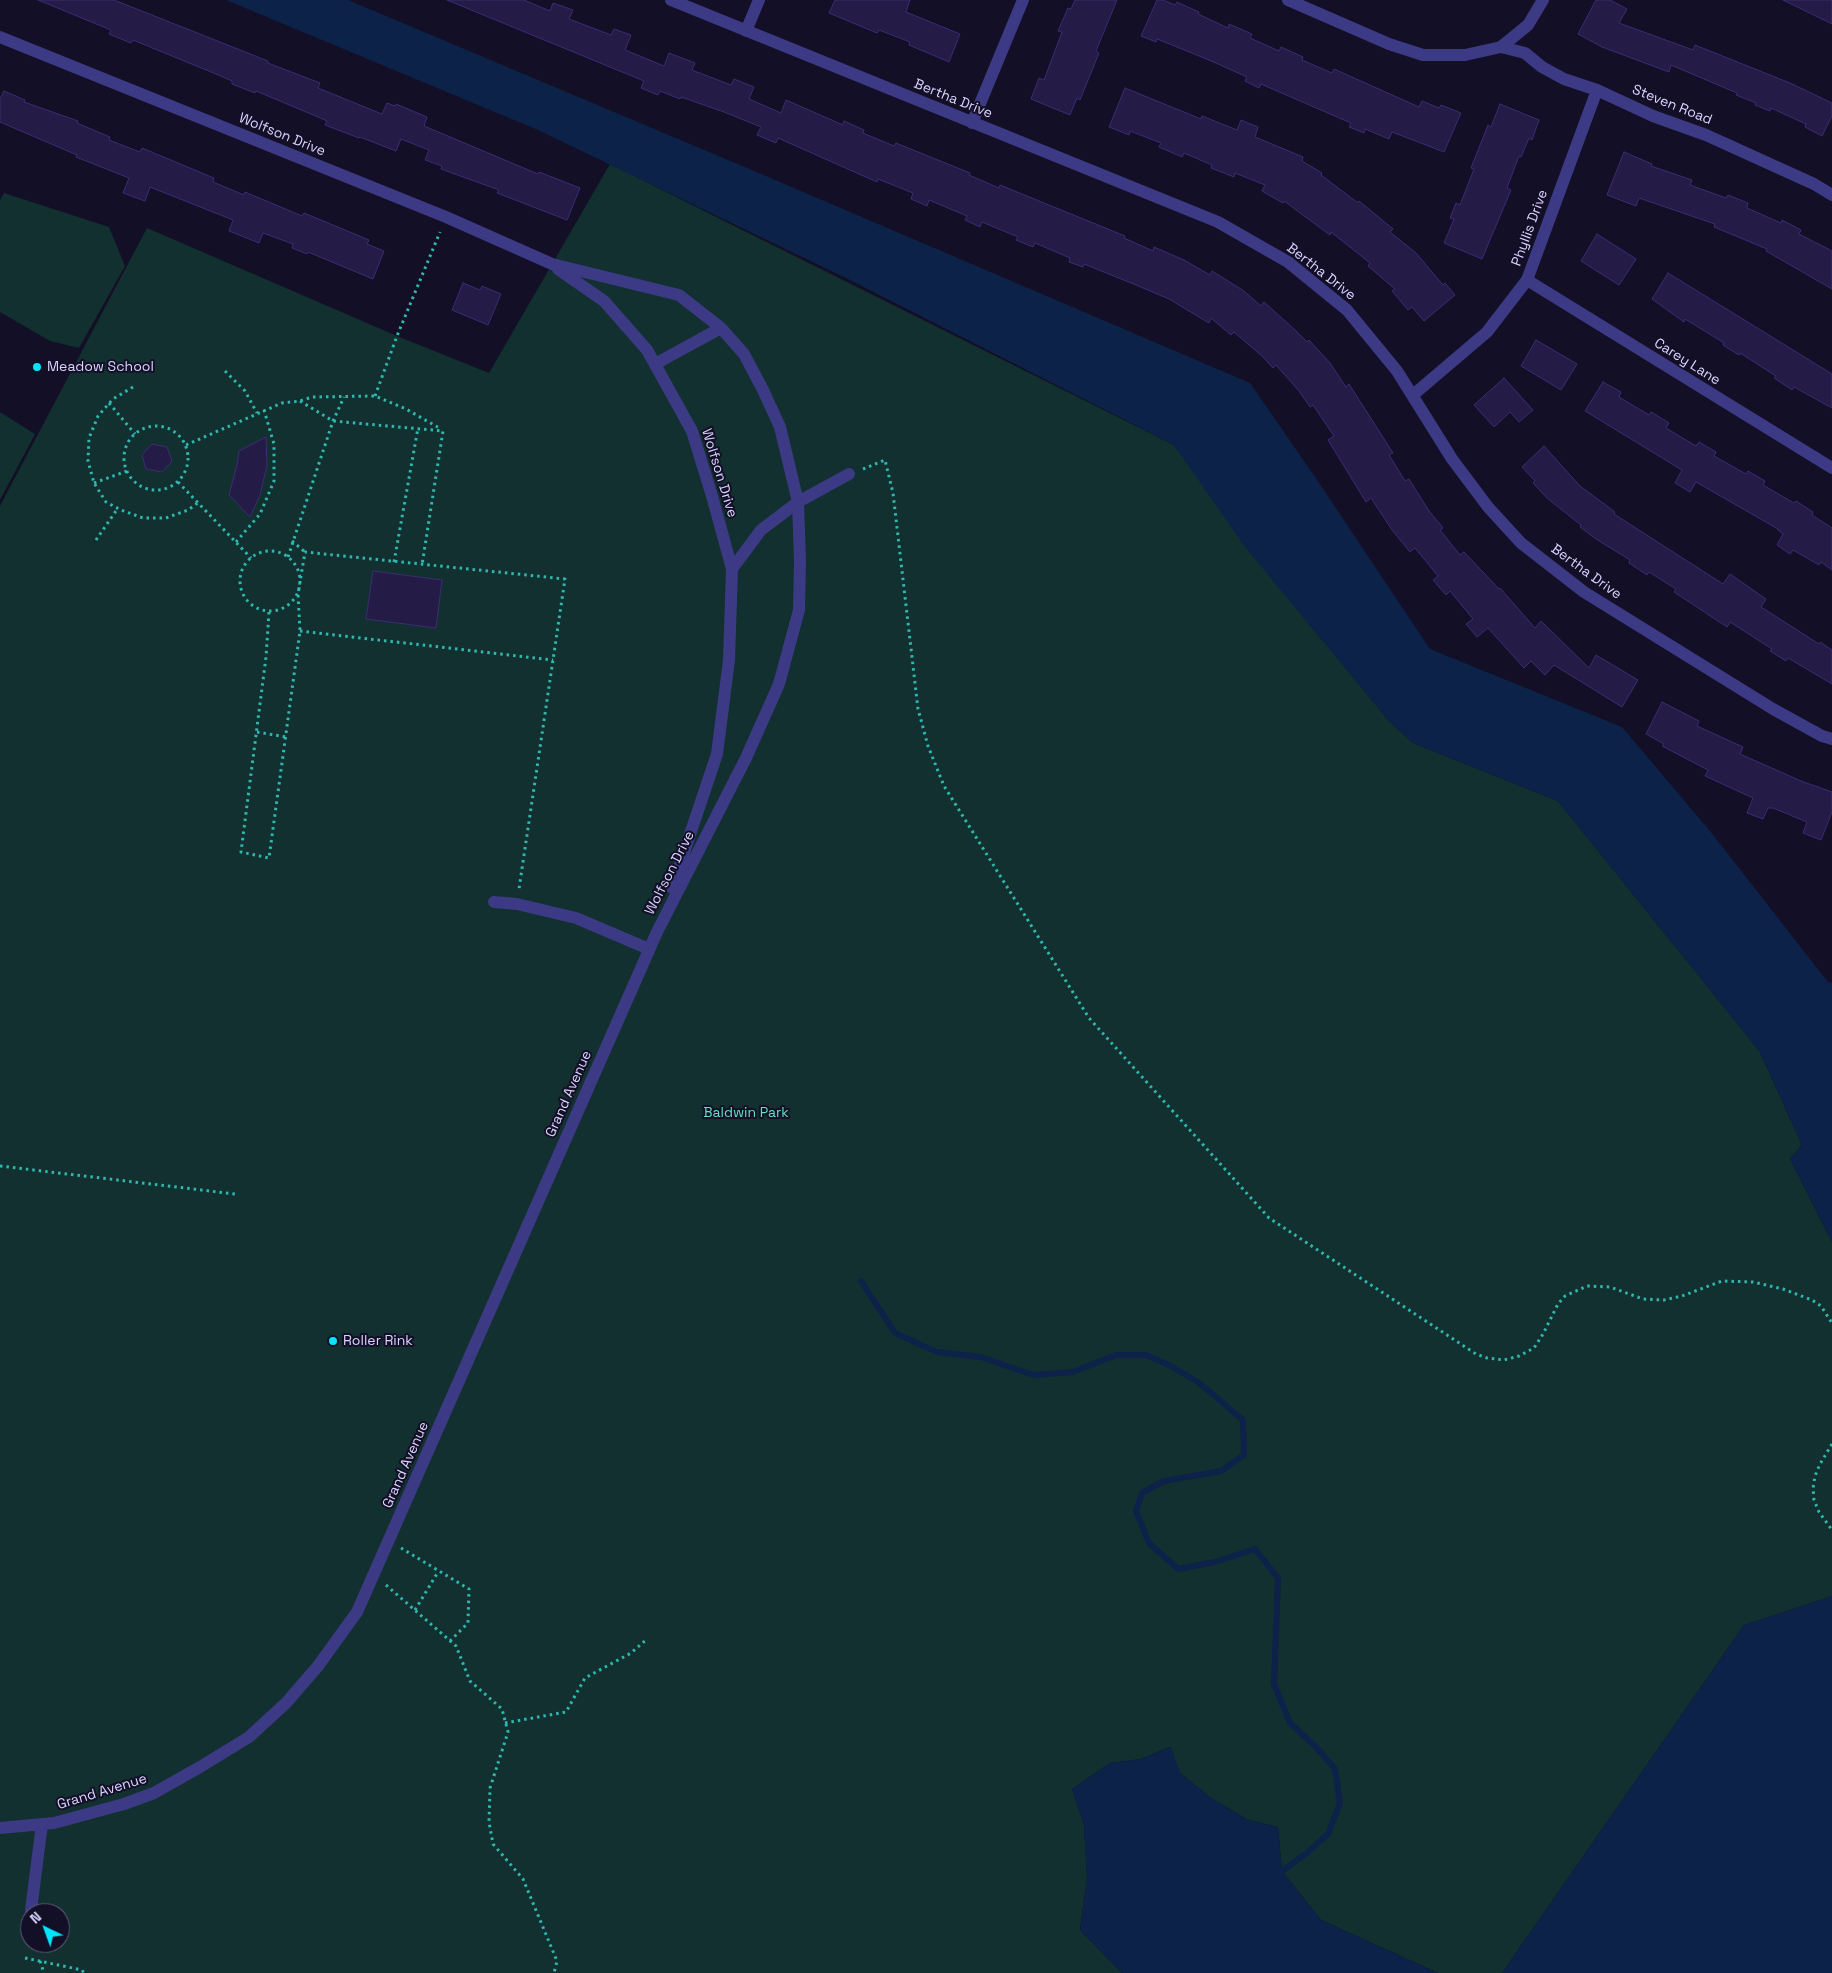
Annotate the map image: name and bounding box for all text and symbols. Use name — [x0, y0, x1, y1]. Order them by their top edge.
street label: Bertha Drive — [911, 76, 995, 122]
street label: Steven Road — [1630, 81, 1714, 129]
street label: Wolfson Drive — [236, 110, 328, 160]
street label: Phyllis Drive — [1508, 187, 1552, 269]
street label: Bertha Drive — [1283, 240, 1359, 304]
street label: Carey Lane — [1651, 335, 1723, 389]
place label: Meadow School — [47, 359, 154, 375]
marker: Meadow School — [31, 361, 43, 373]
street label: Wolfson Drive — [698, 427, 740, 519]
street label: Bertha Drive — [1547, 541, 1625, 603]
street label: Wolfson Drive — [642, 828, 698, 918]
street label: Grand Avenue — [542, 1048, 596, 1140]
park label: Baldwin Park — [703, 1105, 789, 1121]
place label: Roller Rink — [343, 1333, 413, 1349]
marker: Roller Rink — [327, 1335, 339, 1347]
street label: Grand Avenue — [379, 1419, 433, 1511]
street label: Grand Avenue — [55, 1770, 149, 1814]
north arrow — [20, 1903, 70, 1953]
text: N — [26, 1908, 45, 1927]

